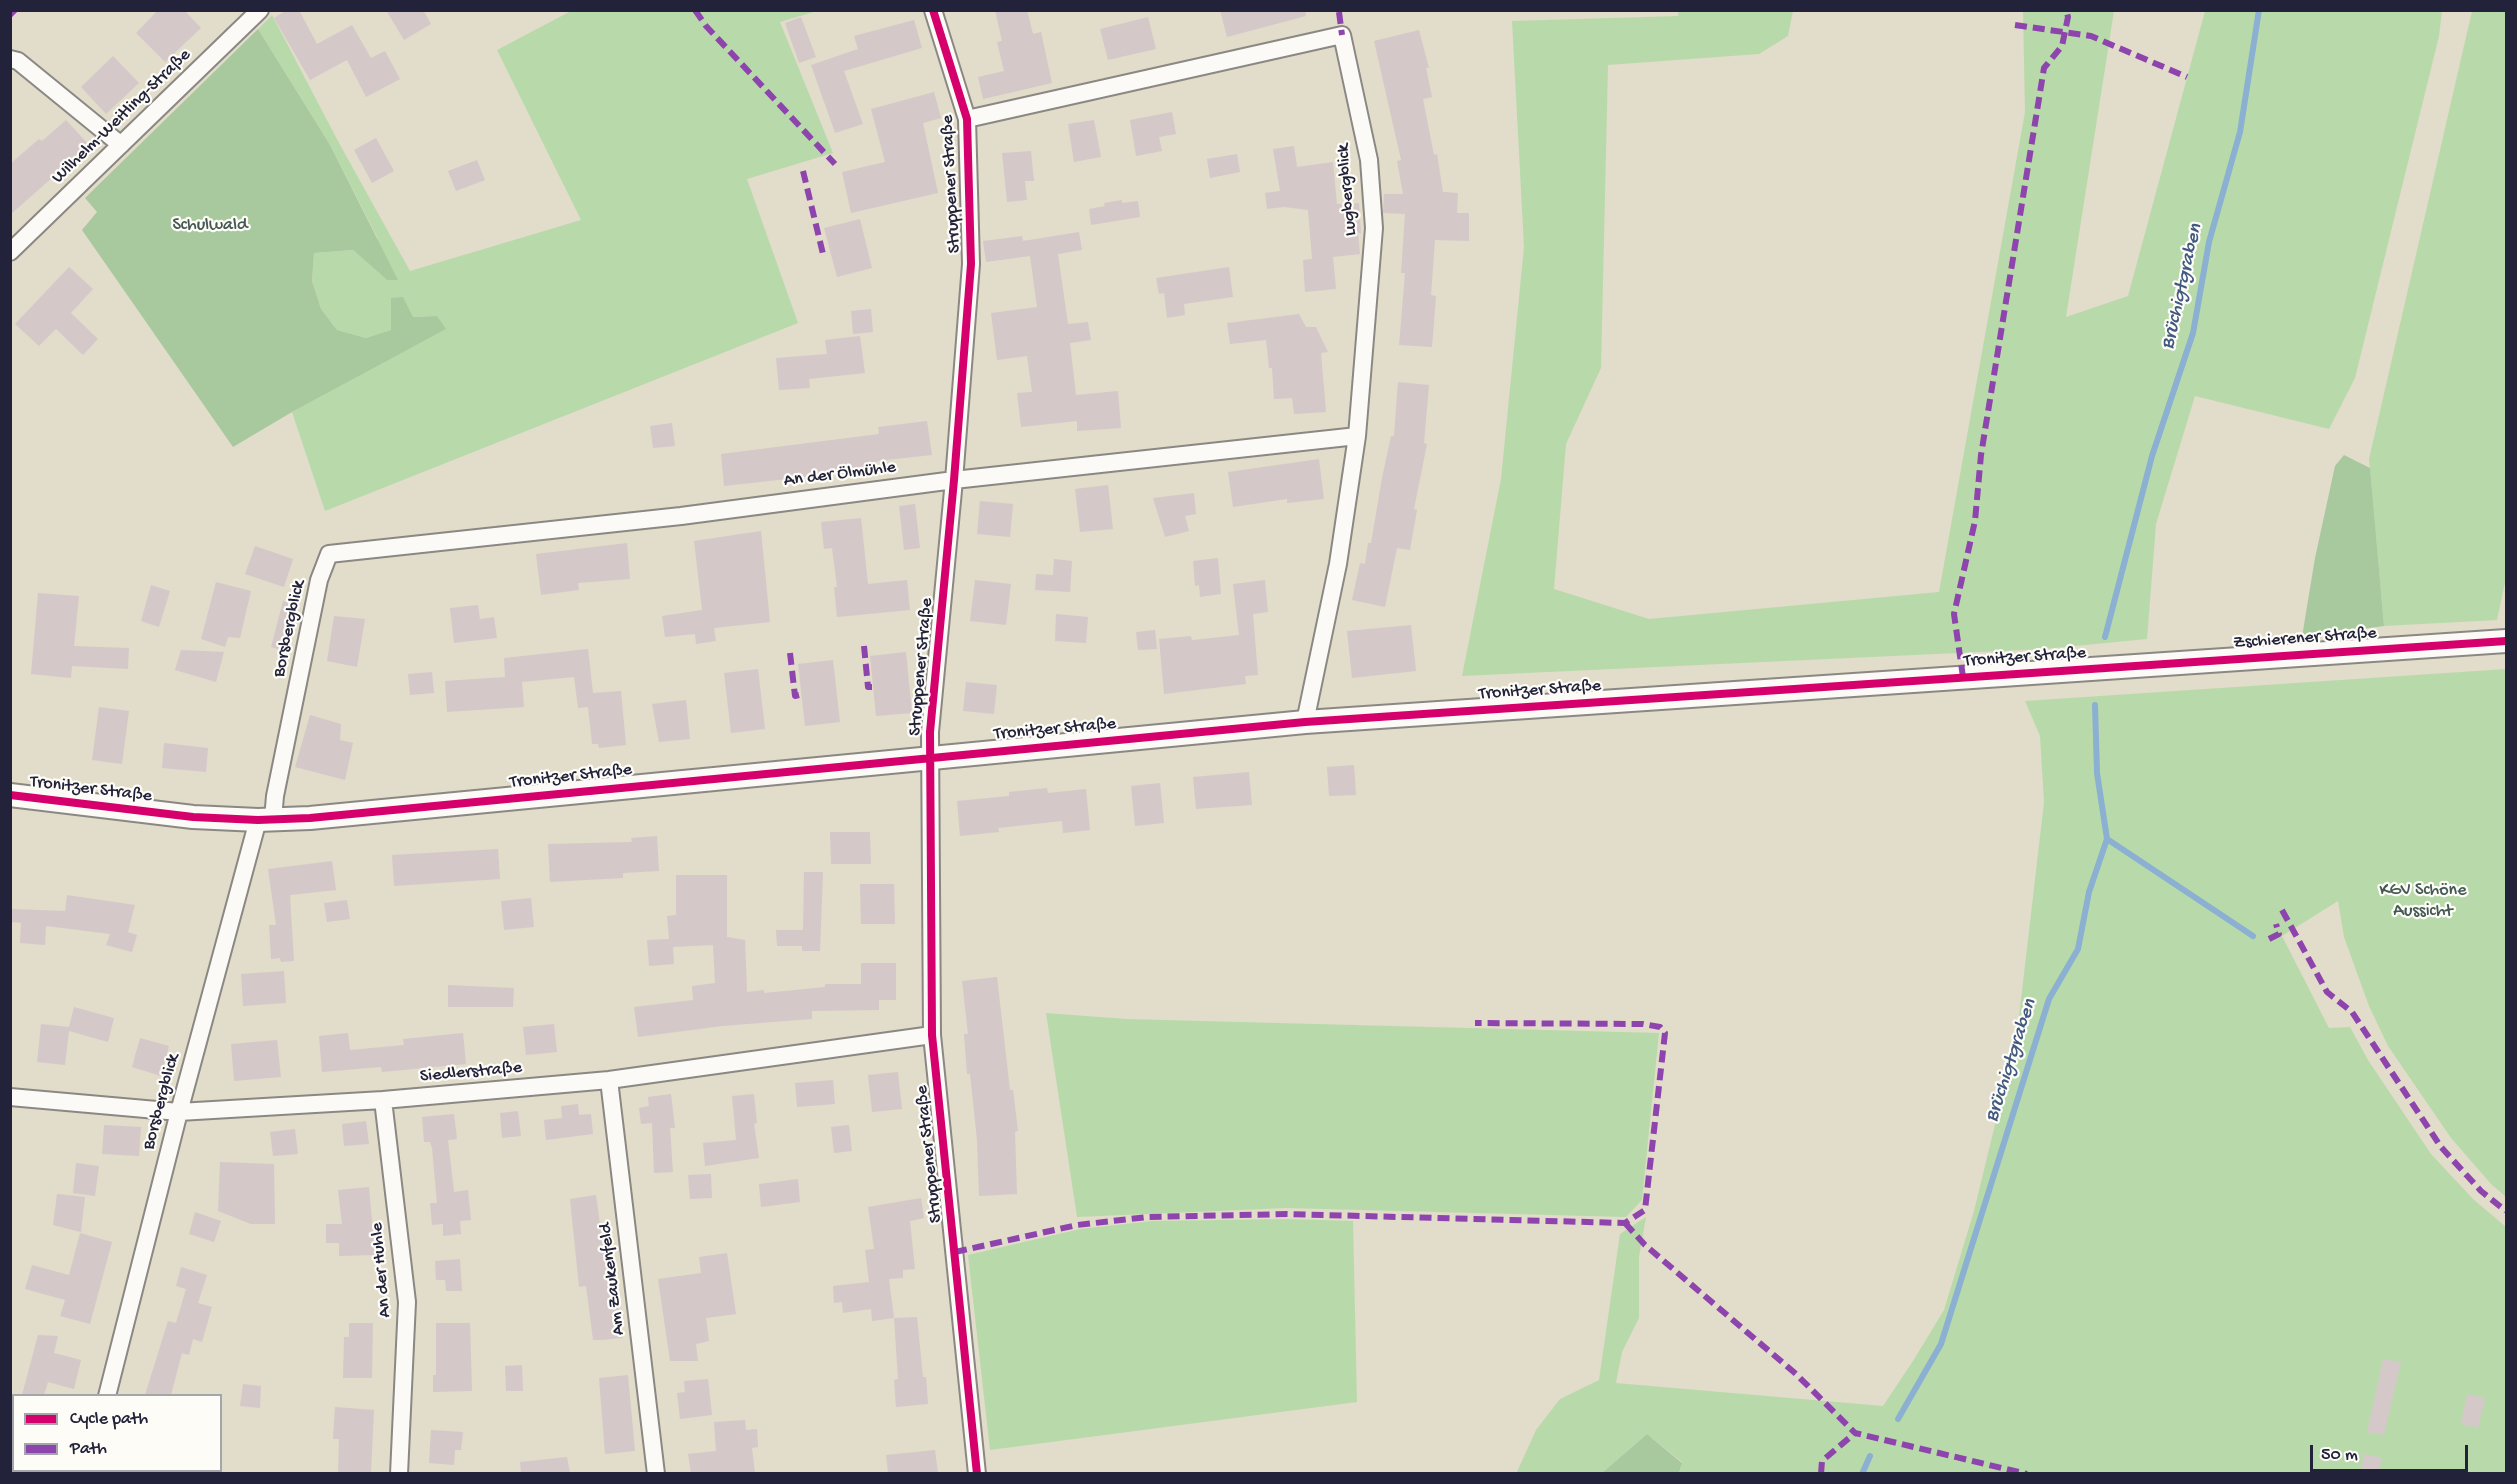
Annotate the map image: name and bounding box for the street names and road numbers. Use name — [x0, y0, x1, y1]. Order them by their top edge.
street label: Wilhelm-Weitling-Straße — [48, 45, 196, 189]
street label: Struppener Straße — [938, 114, 966, 254]
street label: Lugbergblick — [1333, 143, 1363, 237]
street label: An der Ölmühle — [783, 457, 897, 493]
street label: Borsbergblick — [269, 579, 311, 679]
street label: Struppener Straße — [905, 597, 939, 737]
street label: Zschierener Straße — [2233, 623, 2377, 655]
street label: Tronitzer Straße — [1963, 643, 2087, 673]
street label: Tronitzer Straße — [1478, 676, 1602, 706]
street label: Tronitzer Straße — [993, 714, 1117, 746]
street label: Tronitzer Straße — [509, 760, 633, 794]
street label: Tronitzer Straße — [29, 772, 153, 808]
street label: Borsbergblick — [139, 1052, 185, 1152]
street label: Siedlerstraße — [419, 1058, 523, 1088]
street label: Struppener Straße — [912, 1084, 948, 1224]
street label: An der Huhle — [367, 1221, 397, 1319]
street label: Am Zaukenfeld — [595, 1222, 631, 1336]

